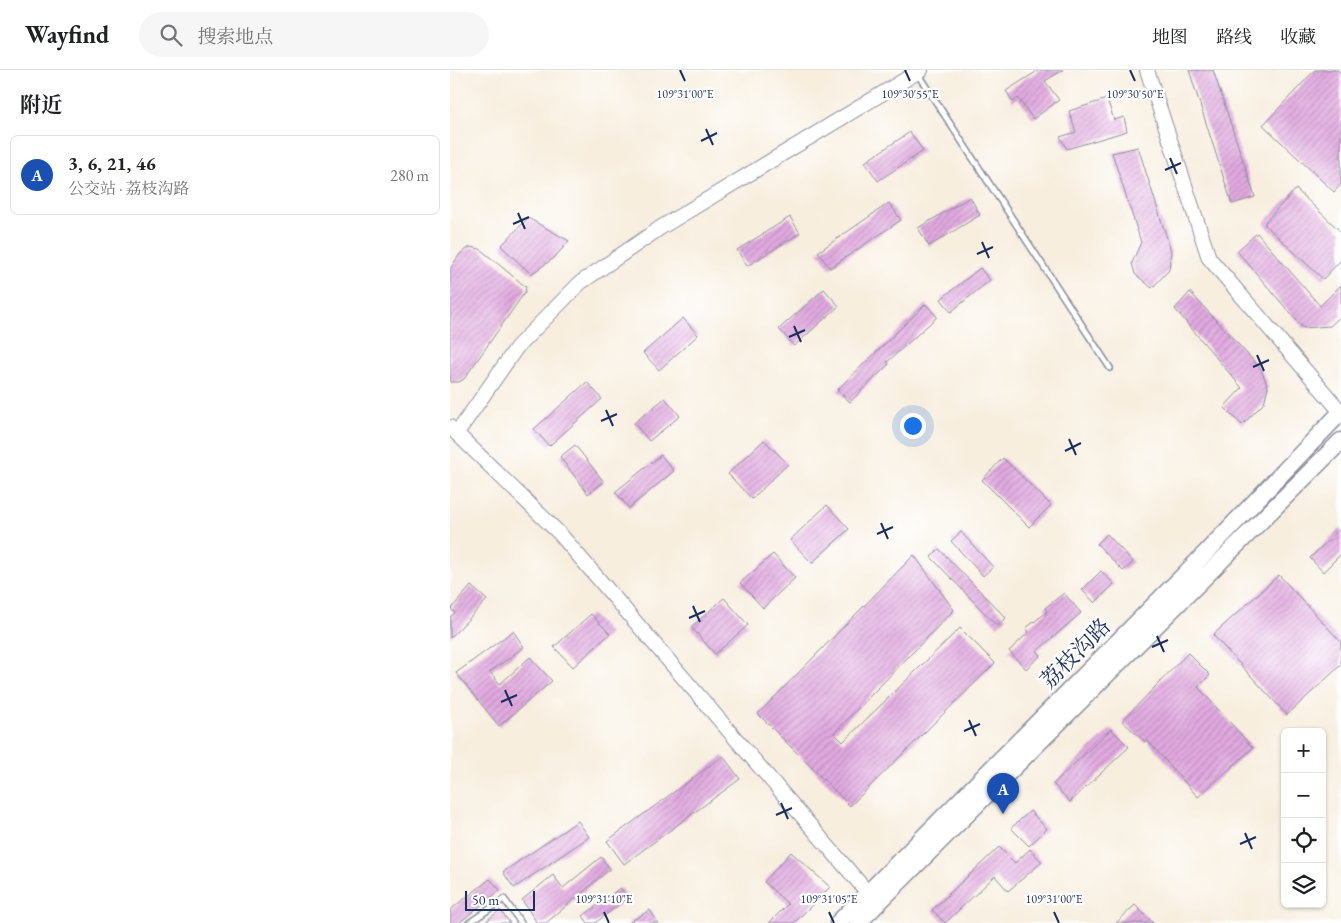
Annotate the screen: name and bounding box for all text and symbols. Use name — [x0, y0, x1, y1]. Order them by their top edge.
search box — [139, 12, 489, 57]
text: Wayfind — [25, 19, 109, 50]
icon: search — [157, 21, 185, 49]
text: 搜索地点 — [197, 24, 273, 49]
text: 地图 — [1152, 25, 1188, 48]
text: 路线 — [1216, 25, 1252, 48]
text: 收藏 — [1280, 25, 1316, 48]
text: 109°31'00"E — [657, 86, 714, 102]
text: 109°30'55"E — [882, 86, 939, 102]
text: 109°30'50"E — [1107, 86, 1164, 102]
text: 附近 — [20, 91, 62, 118]
text: 3, 6, 21, 46 — [68, 151, 156, 176]
text: A — [31, 165, 43, 186]
text: 280 m — [390, 165, 429, 186]
text: 公交站 · 荔枝沟路 — [68, 178, 190, 199]
your location — [900, 413, 926, 439]
street label: 荔枝沟路 — [1034, 612, 1117, 695]
map controls — [1281, 728, 1326, 908]
button: + — [1281, 728, 1326, 773]
pin: A — [987, 773, 1019, 814]
button: − — [1281, 773, 1326, 818]
button: locate — [1281, 818, 1326, 863]
button: layers — [1281, 863, 1326, 908]
scale bar — [465, 888, 535, 911]
text: 50 m — [472, 891, 499, 909]
text: 109°31'10"E — [576, 891, 633, 907]
text: 109°31'05"E — [801, 891, 858, 907]
text: 109°31'00"E — [1026, 891, 1083, 907]

